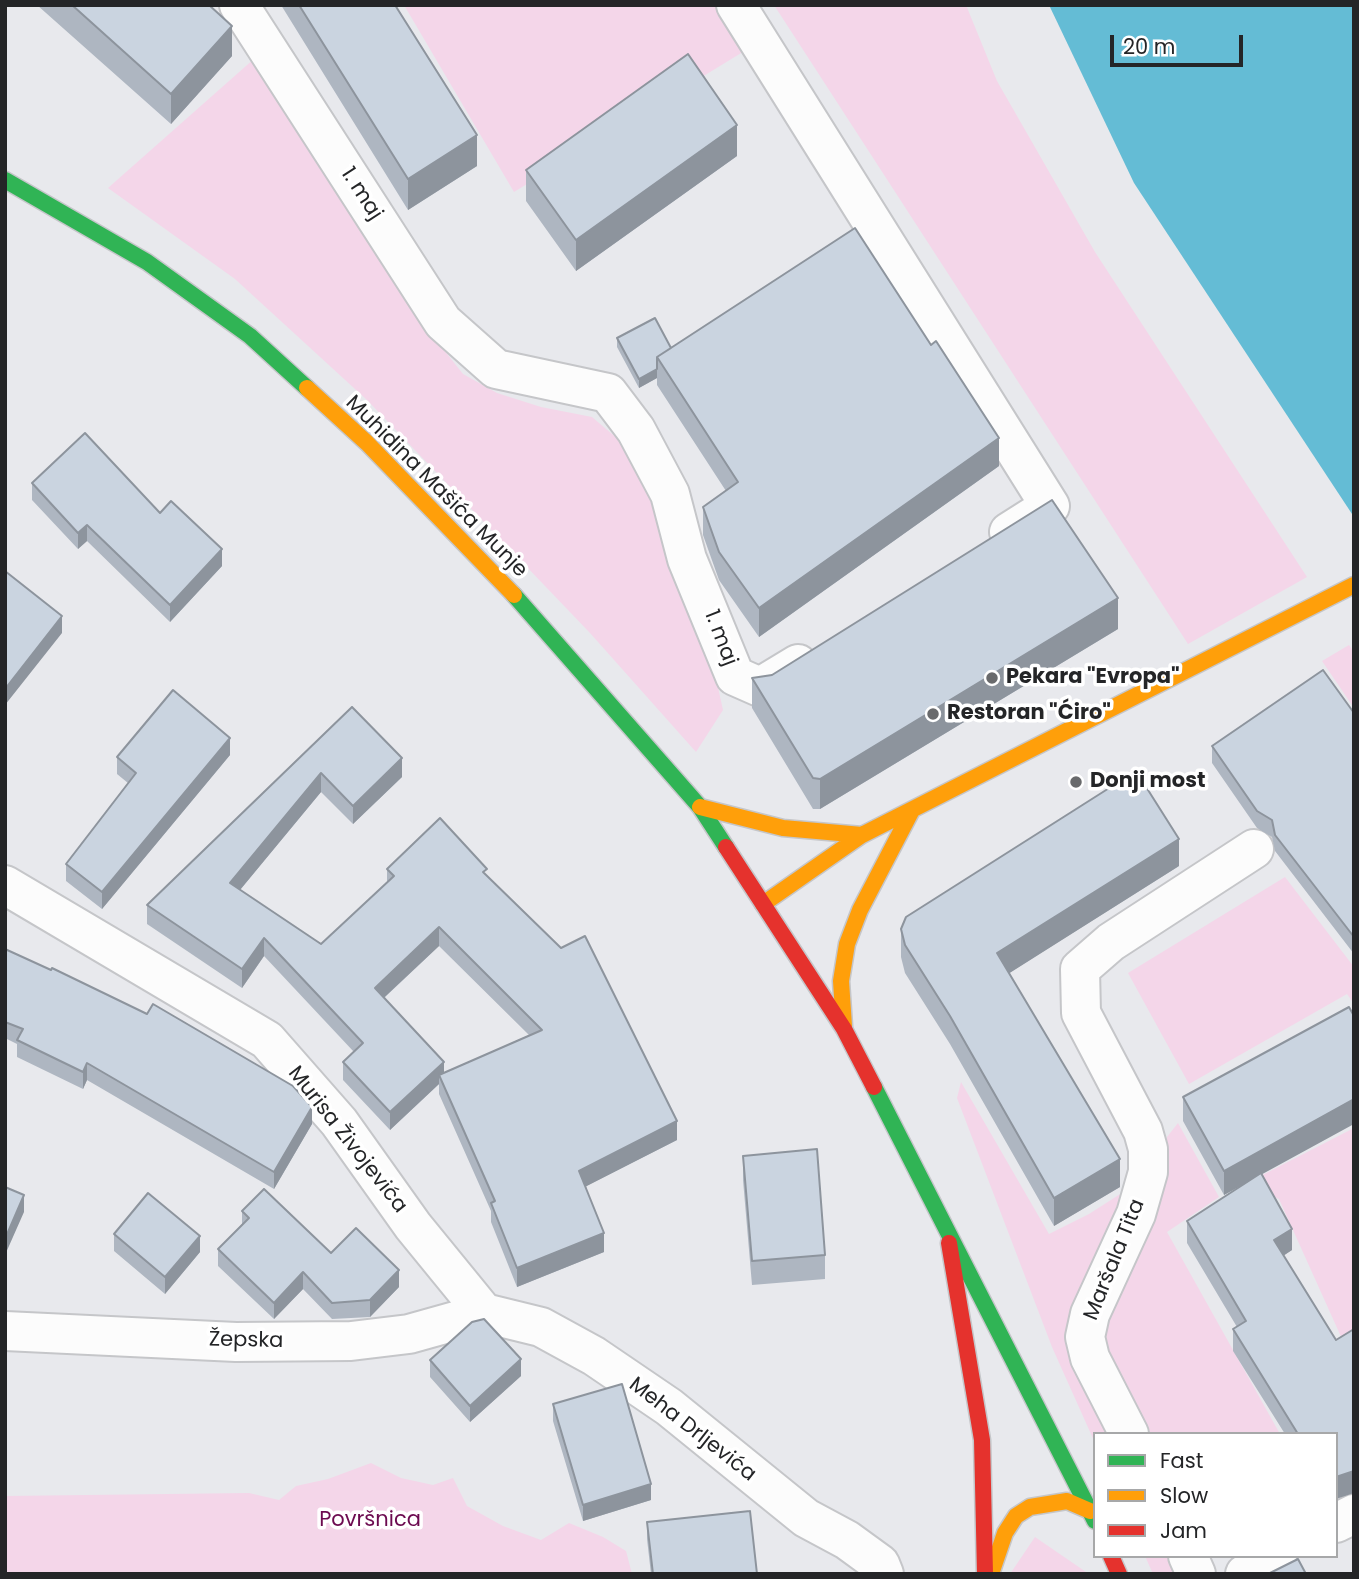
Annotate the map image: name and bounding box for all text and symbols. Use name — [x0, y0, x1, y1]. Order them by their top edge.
scale bar — [1114, 21, 1247, 65]
text: 20 m — [1123, 32, 1176, 61]
street label: 1. maj — [335, 163, 387, 225]
street label: Muhidina Mašića Munje — [340, 391, 532, 583]
street label: 1. maj — [698, 607, 742, 669]
place label: Pekara "Evropa" — [1006, 665, 1180, 691]
marker: Pekara "Evropa" — [984, 670, 1000, 686]
place label: Restoran "Ćiro" — [947, 701, 1111, 727]
marker: Restoran "Ćiro" — [925, 706, 941, 722]
place label: Donji most — [1090, 769, 1205, 795]
marker: Donji most — [1068, 774, 1084, 790]
street label: Murisa Živojevića — [282, 1062, 412, 1218]
street label: Maršala Tita — [1079, 1196, 1151, 1324]
street label: Žepska — [209, 1328, 283, 1354]
street label: Meha Drljevića — [623, 1373, 761, 1487]
legend — [1093, 1432, 1338, 1558]
text: Fast — [1160, 1446, 1203, 1475]
text: Slow — [1160, 1481, 1208, 1510]
park label: Površnica — [319, 1508, 421, 1534]
text: Jam — [1160, 1516, 1207, 1545]

